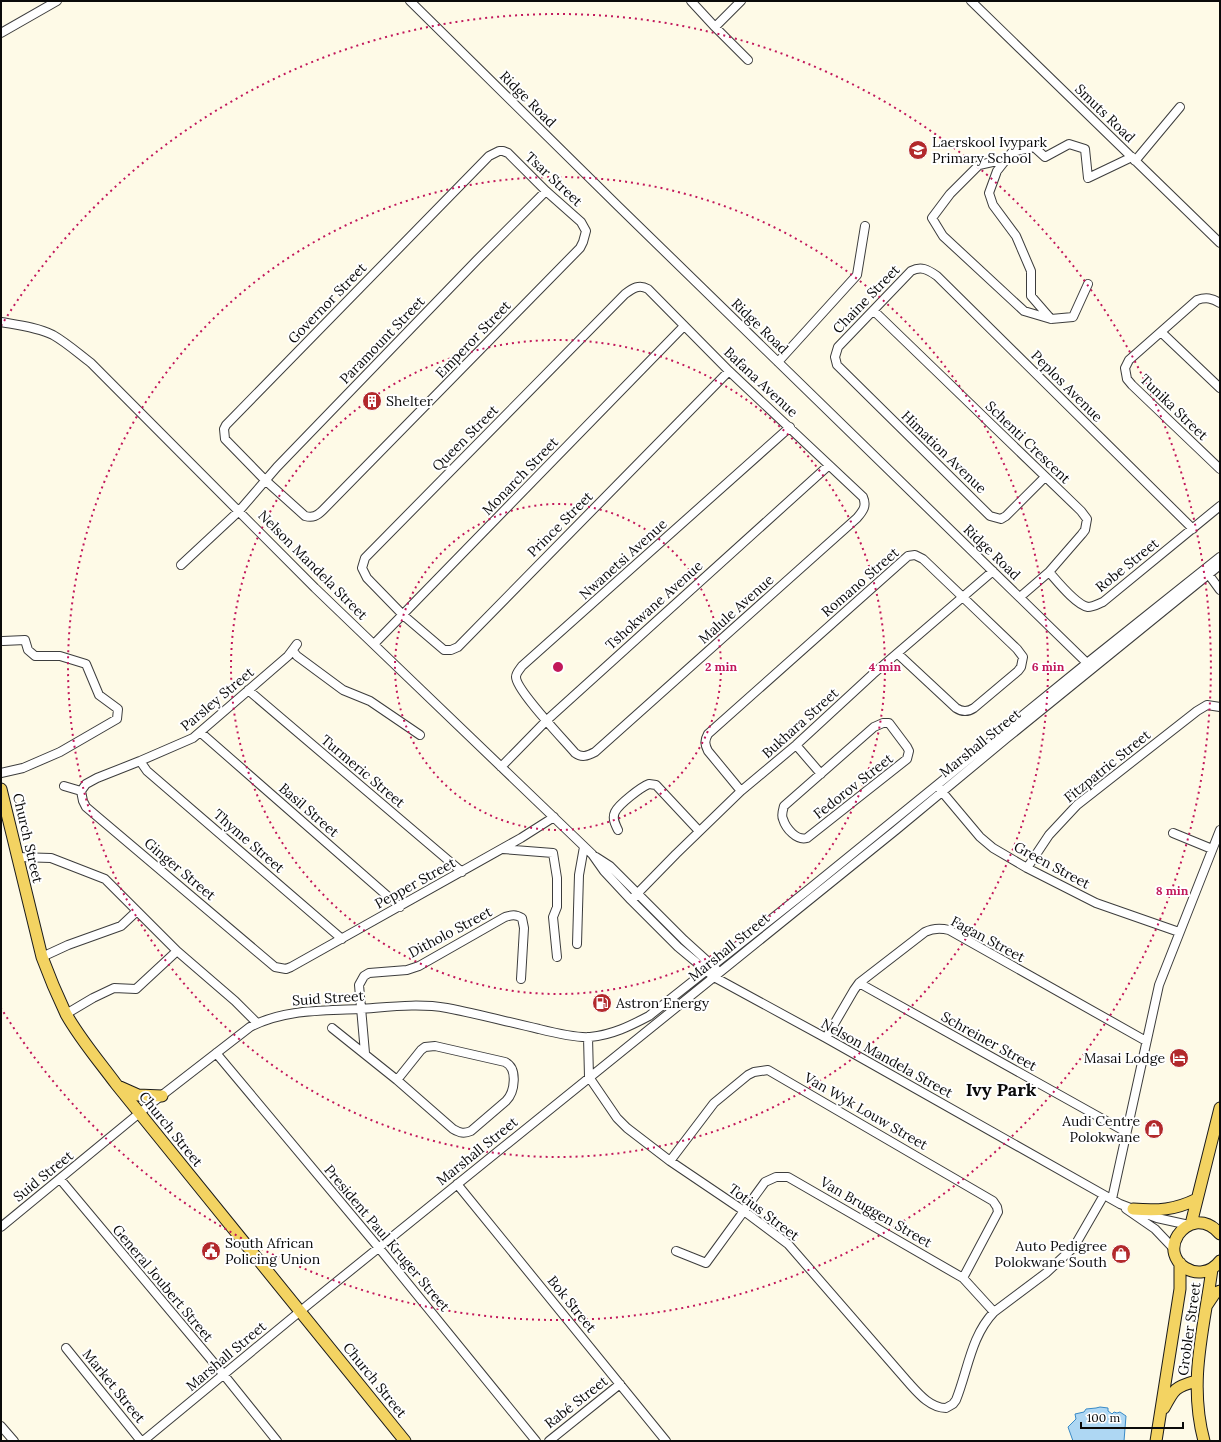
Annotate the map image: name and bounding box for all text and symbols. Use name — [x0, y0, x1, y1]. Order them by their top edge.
street label: Ridge Road — [496, 67, 560, 131]
street label: Smuts Road — [1071, 80, 1139, 146]
place label: Laerskool Ivypark Primary School — [932, 133, 1048, 167]
school or university icon: Laerskool Ivypark Primary School — [907, 139, 929, 161]
street label: Tsar Street — [522, 148, 587, 210]
street label: Governor Street — [284, 258, 371, 347]
street label: Chaine Street — [829, 260, 904, 337]
street label: Paramount Street — [336, 292, 429, 388]
street label: Ridge Road — [728, 294, 792, 358]
street label: Emperor Street — [432, 296, 515, 381]
street label: Bafana Avenue — [720, 343, 802, 421]
street label: Peplos Avenue — [1027, 346, 1107, 426]
street label: Tunika Street — [1136, 370, 1212, 444]
building icon: Shelter — [361, 390, 383, 412]
place label: Shelter — [386, 392, 433, 410]
street label: Schenti Crescent — [982, 397, 1075, 488]
street label: Queen Street — [428, 401, 502, 475]
street label: Himation Avenue — [898, 407, 991, 498]
street label: Monarch Street — [478, 433, 562, 519]
street label: Prince Street — [523, 487, 597, 561]
street label: Nelson Mandela Street — [254, 506, 372, 624]
street label: Nwanetsi Avenue — [575, 515, 671, 603]
street label: Ridge Road — [960, 520, 1024, 584]
street label: Robe Street — [1092, 534, 1163, 596]
street label: Romano Street — [818, 543, 903, 621]
street label: Tshokwane Avenue — [602, 556, 707, 653]
street label: Malule Avenue — [695, 570, 778, 647]
text: 2 min — [705, 659, 737, 674]
text: 4 min — [869, 659, 902, 674]
text: 6 min — [1032, 659, 1065, 674]
centre of rings — [551, 660, 565, 674]
street label: Parsley Street — [177, 663, 258, 735]
street label: Bukhara Street — [758, 684, 842, 762]
street label: Marshall Street — [936, 704, 1025, 781]
street label: Fitzpatric Street — [1060, 725, 1154, 806]
street label: Turmeric Street — [317, 731, 409, 812]
street label: Fedorov Street — [810, 749, 897, 823]
street label: Basil Street — [275, 779, 343, 841]
street label: Church Street — [9, 791, 47, 885]
street label: Thyme Street — [210, 805, 289, 877]
street label: Ginger Street — [141, 834, 220, 904]
street label: Green Street — [1011, 837, 1094, 893]
street label: Pepper Street — [371, 853, 459, 913]
text: 8 min — [1156, 883, 1189, 898]
street label: Ditholo Street — [405, 902, 495, 962]
street label: Marshall Street — [685, 908, 774, 985]
street label: Fagan Street — [948, 912, 1029, 966]
street label: Suid Street — [292, 986, 365, 1009]
fuel station icon: Astron Energy — [591, 992, 613, 1014]
place label: Astron Energy — [615, 994, 710, 1012]
street label: Schreiner Street — [938, 1007, 1041, 1075]
street label: Nelson Mandela Street — [818, 1014, 956, 1102]
hotel icon: Masai Lodge — [1168, 1047, 1190, 1069]
place label: Masai Lodge — [1084, 1049, 1165, 1067]
street label: Van Wyk Louw Street — [800, 1068, 931, 1154]
district label: Ivy Park — [966, 1078, 1037, 1101]
street label: Church Street — [135, 1088, 207, 1171]
street label: Marshall Street — [433, 1112, 522, 1189]
place label: Audi Centre Polokwane — [1061, 1112, 1140, 1146]
shop icon: Audi Centre Polokwane — [1143, 1118, 1165, 1140]
street label: Suid Street — [9, 1146, 77, 1206]
street label: President Paul Kruger Street — [320, 1161, 454, 1315]
street label: Van Bruggen Street — [816, 1172, 936, 1252]
street label: Totius Street — [725, 1180, 803, 1245]
street label: General Joubert Street — [109, 1221, 218, 1346]
place label: South African Policing Union — [225, 1234, 321, 1268]
place label: Auto Pedigree Polokwane South — [995, 1237, 1107, 1271]
public building icon: South African Policing Union — [200, 1240, 222, 1262]
shop icon: Auto Pedigree Polokwane South — [1110, 1243, 1132, 1265]
street label: Bok Street — [544, 1272, 601, 1336]
street label: Grobler Street — [1174, 1281, 1205, 1377]
street label: Marshall Street — [182, 1317, 270, 1395]
street label: Church Street — [339, 1339, 411, 1422]
street label: Market Street — [79, 1345, 150, 1427]
street label: Rabé Street — [541, 1371, 612, 1432]
scale bar — [1081, 1404, 1183, 1430]
text: 100 m — [1087, 1410, 1120, 1425]

